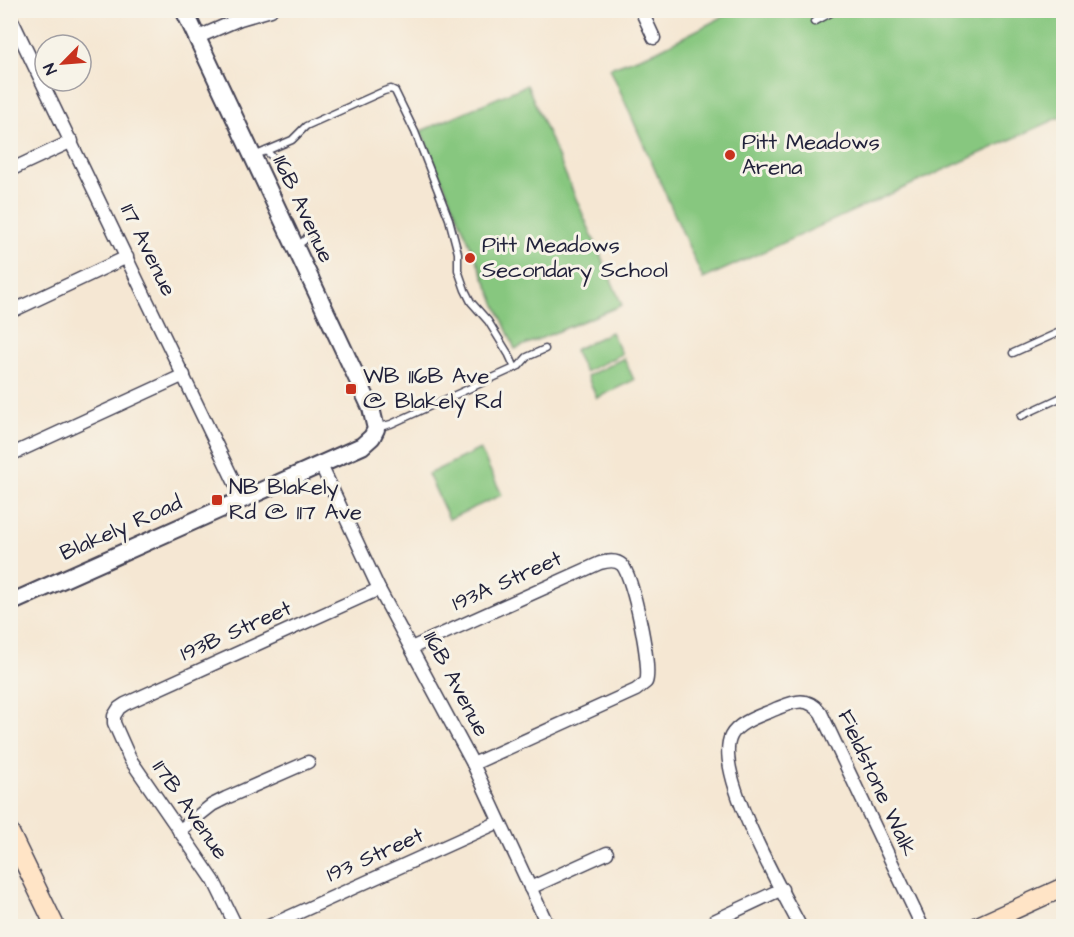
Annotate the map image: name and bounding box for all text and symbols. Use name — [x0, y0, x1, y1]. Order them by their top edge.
north arrow — [33, 33, 93, 93]
text: N — [38, 60, 62, 78]
place label: Pitt Meadows Arena — [742, 127, 880, 183]
marker: Pitt Meadows Arena — [723, 148, 737, 162]
street label: 116B Avenue — [265, 150, 341, 268]
street label: 117 Avenue — [112, 199, 184, 302]
place label: Pitt Meadows Secondary School — [482, 230, 668, 287]
marker: Pitt Meadows Secondary School — [463, 251, 477, 265]
place label: WB 116B Ave @ Blakely Rd — [363, 361, 502, 418]
marker: WB 116B Ave @ Blakely Rd — [344, 382, 358, 396]
place label: NB Blakely Rd @ 117 Ave — [229, 472, 362, 528]
street label: Blakely Road — [55, 487, 187, 570]
marker: NB Blakely Rd @ 117 Ave — [210, 493, 224, 507]
street label: 193A Street — [447, 543, 567, 619]
street label: 193B Street — [175, 593, 297, 669]
street label: 116B Avenue — [415, 626, 497, 742]
street label: Fieldstone Walk — [830, 705, 925, 862]
street label: 117B Avenue — [144, 754, 236, 866]
street label: 193 Street — [322, 820, 429, 890]

